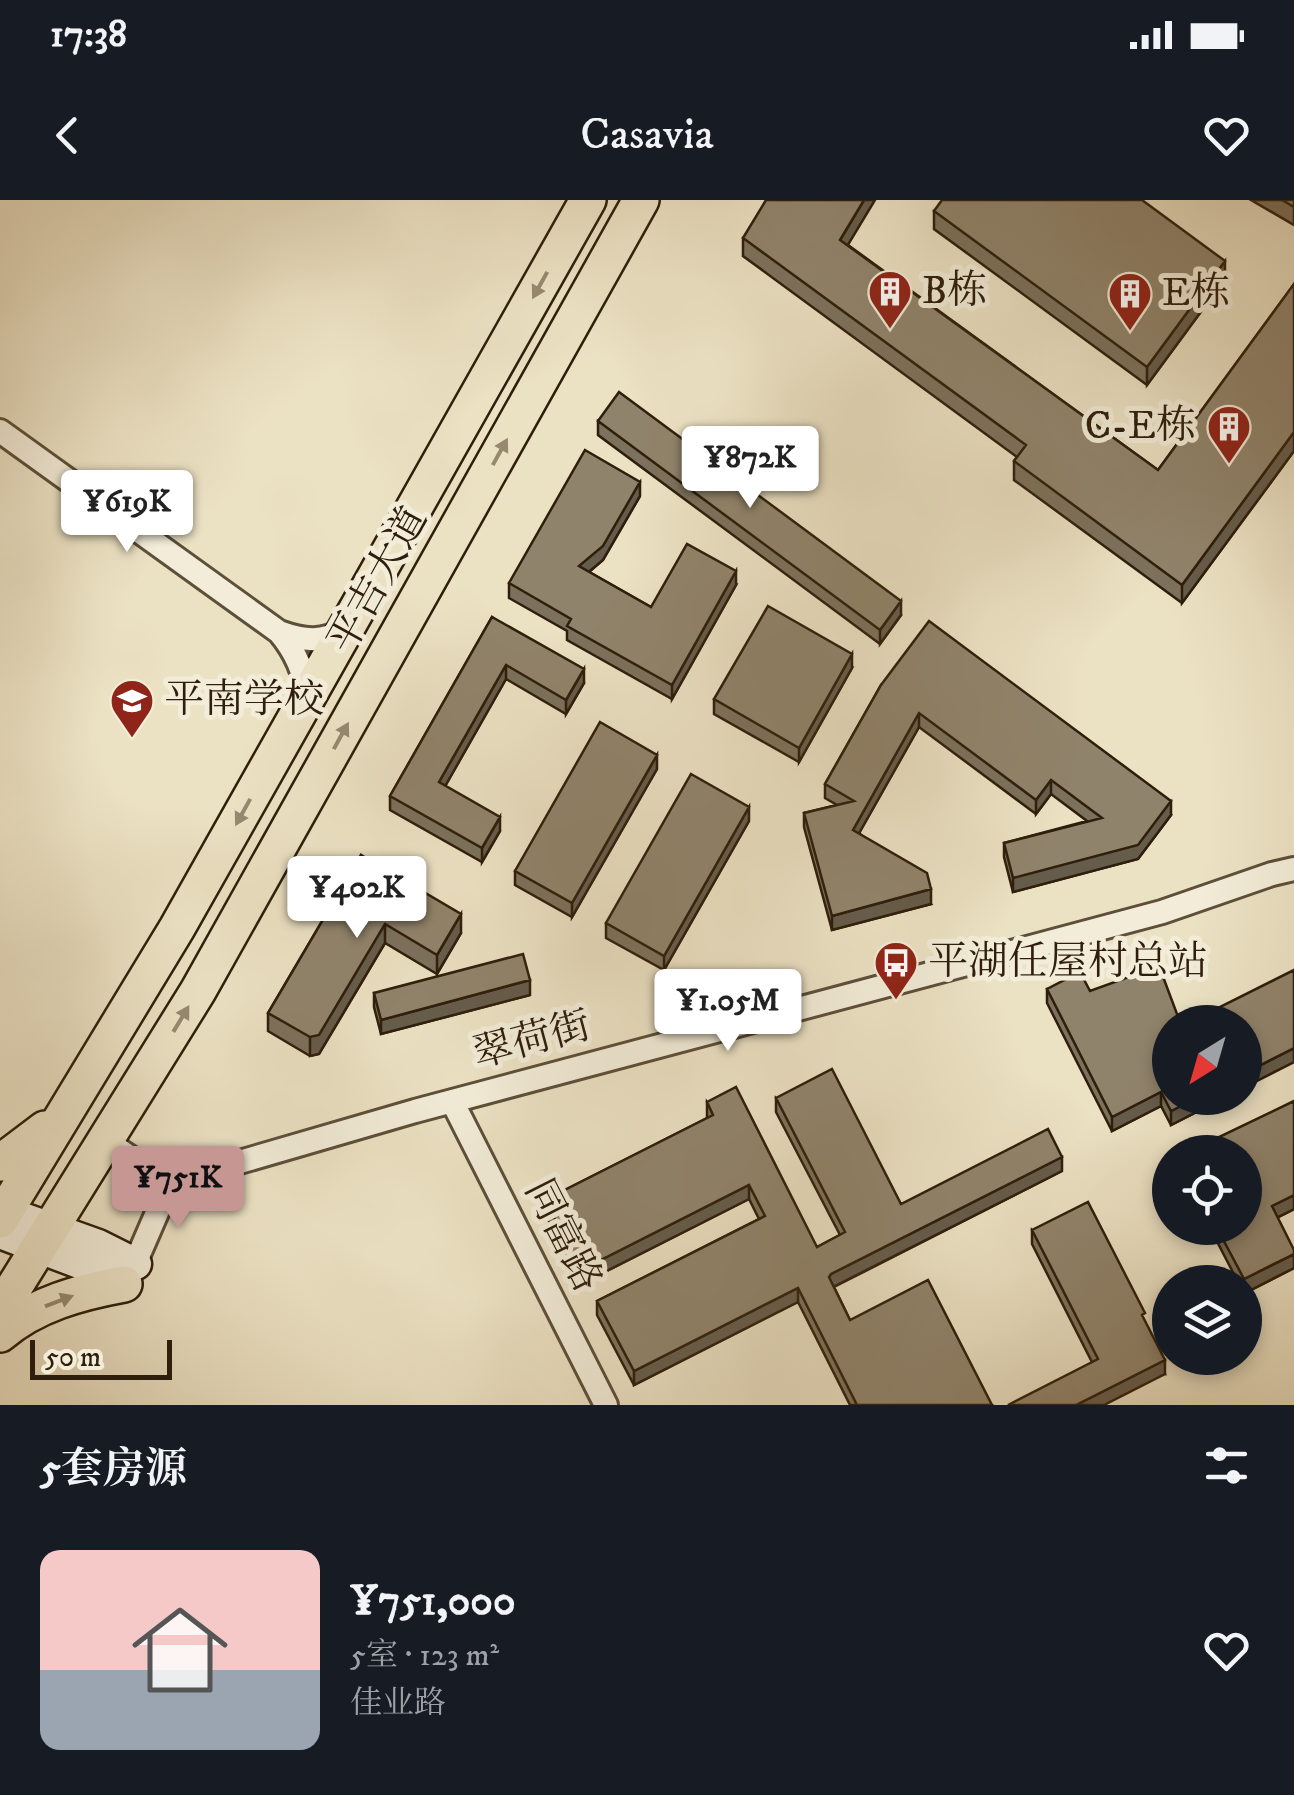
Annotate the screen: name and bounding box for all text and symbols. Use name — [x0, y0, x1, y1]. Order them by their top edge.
text: 17:38 — [50, 11, 127, 59]
text: Casavia — [580, 107, 714, 163]
icon: back — [40, 108, 95, 163]
icon: heart — [1199, 108, 1254, 163]
place label: B栋 — [922, 267, 987, 317]
building icon: B栋 — [867, 269, 913, 330]
place label: E栋 — [1162, 269, 1230, 319]
one-way arrow — [532, 271, 549, 299]
building icon: E栋 — [1107, 271, 1153, 332]
place label: C-E栋 — [1085, 402, 1196, 452]
building icon: C-E栋 — [1206, 404, 1252, 465]
pin: ¥872K — [680, 426, 820, 511]
one-way arrow — [491, 438, 508, 467]
text: ¥872K — [704, 438, 796, 478]
pin: ¥619K — [57, 470, 197, 555]
text: ¥619K — [83, 482, 171, 522]
street label: 平吉大道 — [318, 499, 440, 663]
place label: 平南学校 — [164, 676, 324, 726]
school or university icon: 平南学校 — [109, 678, 155, 739]
one-way arrow — [331, 722, 349, 750]
one-way arrow — [234, 798, 252, 826]
pin: ¥402K — [287, 856, 427, 941]
text: ¥402K — [309, 868, 405, 908]
place label: 平湖任屋村总站 — [928, 938, 1208, 988]
bus stop icon: 平湖任屋村总站 — [873, 940, 919, 1001]
pin: ¥1.05M — [647, 969, 809, 1054]
text: ¥1.05M — [676, 981, 780, 1021]
street label: 翠荷街 — [468, 1001, 596, 1081]
one-way arrow — [172, 1005, 189, 1033]
north arrow — [1152, 1005, 1262, 1115]
map controls — [1152, 1005, 1262, 1375]
button: locate — [1152, 1135, 1262, 1245]
pin: ¥751K — [108, 1146, 248, 1231]
text: ¥751K — [134, 1158, 222, 1198]
street label: 同富路 — [512, 1171, 612, 1301]
button: layers — [1152, 1265, 1262, 1375]
one-way arrow — [44, 1293, 74, 1308]
scale bar — [30, 1335, 172, 1380]
text: 50 m — [45, 1340, 101, 1375]
icon: filters — [1199, 1438, 1254, 1493]
text: 5套房源 — [40, 1444, 187, 1496]
text: ¥751,000 — [350, 1576, 516, 1628]
icon: home — [120, 1590, 240, 1710]
icon: heart — [1199, 1623, 1254, 1678]
text: 5室 · 123 m² — [350, 1636, 499, 1676]
text: 佳业路 — [350, 1684, 446, 1724]

